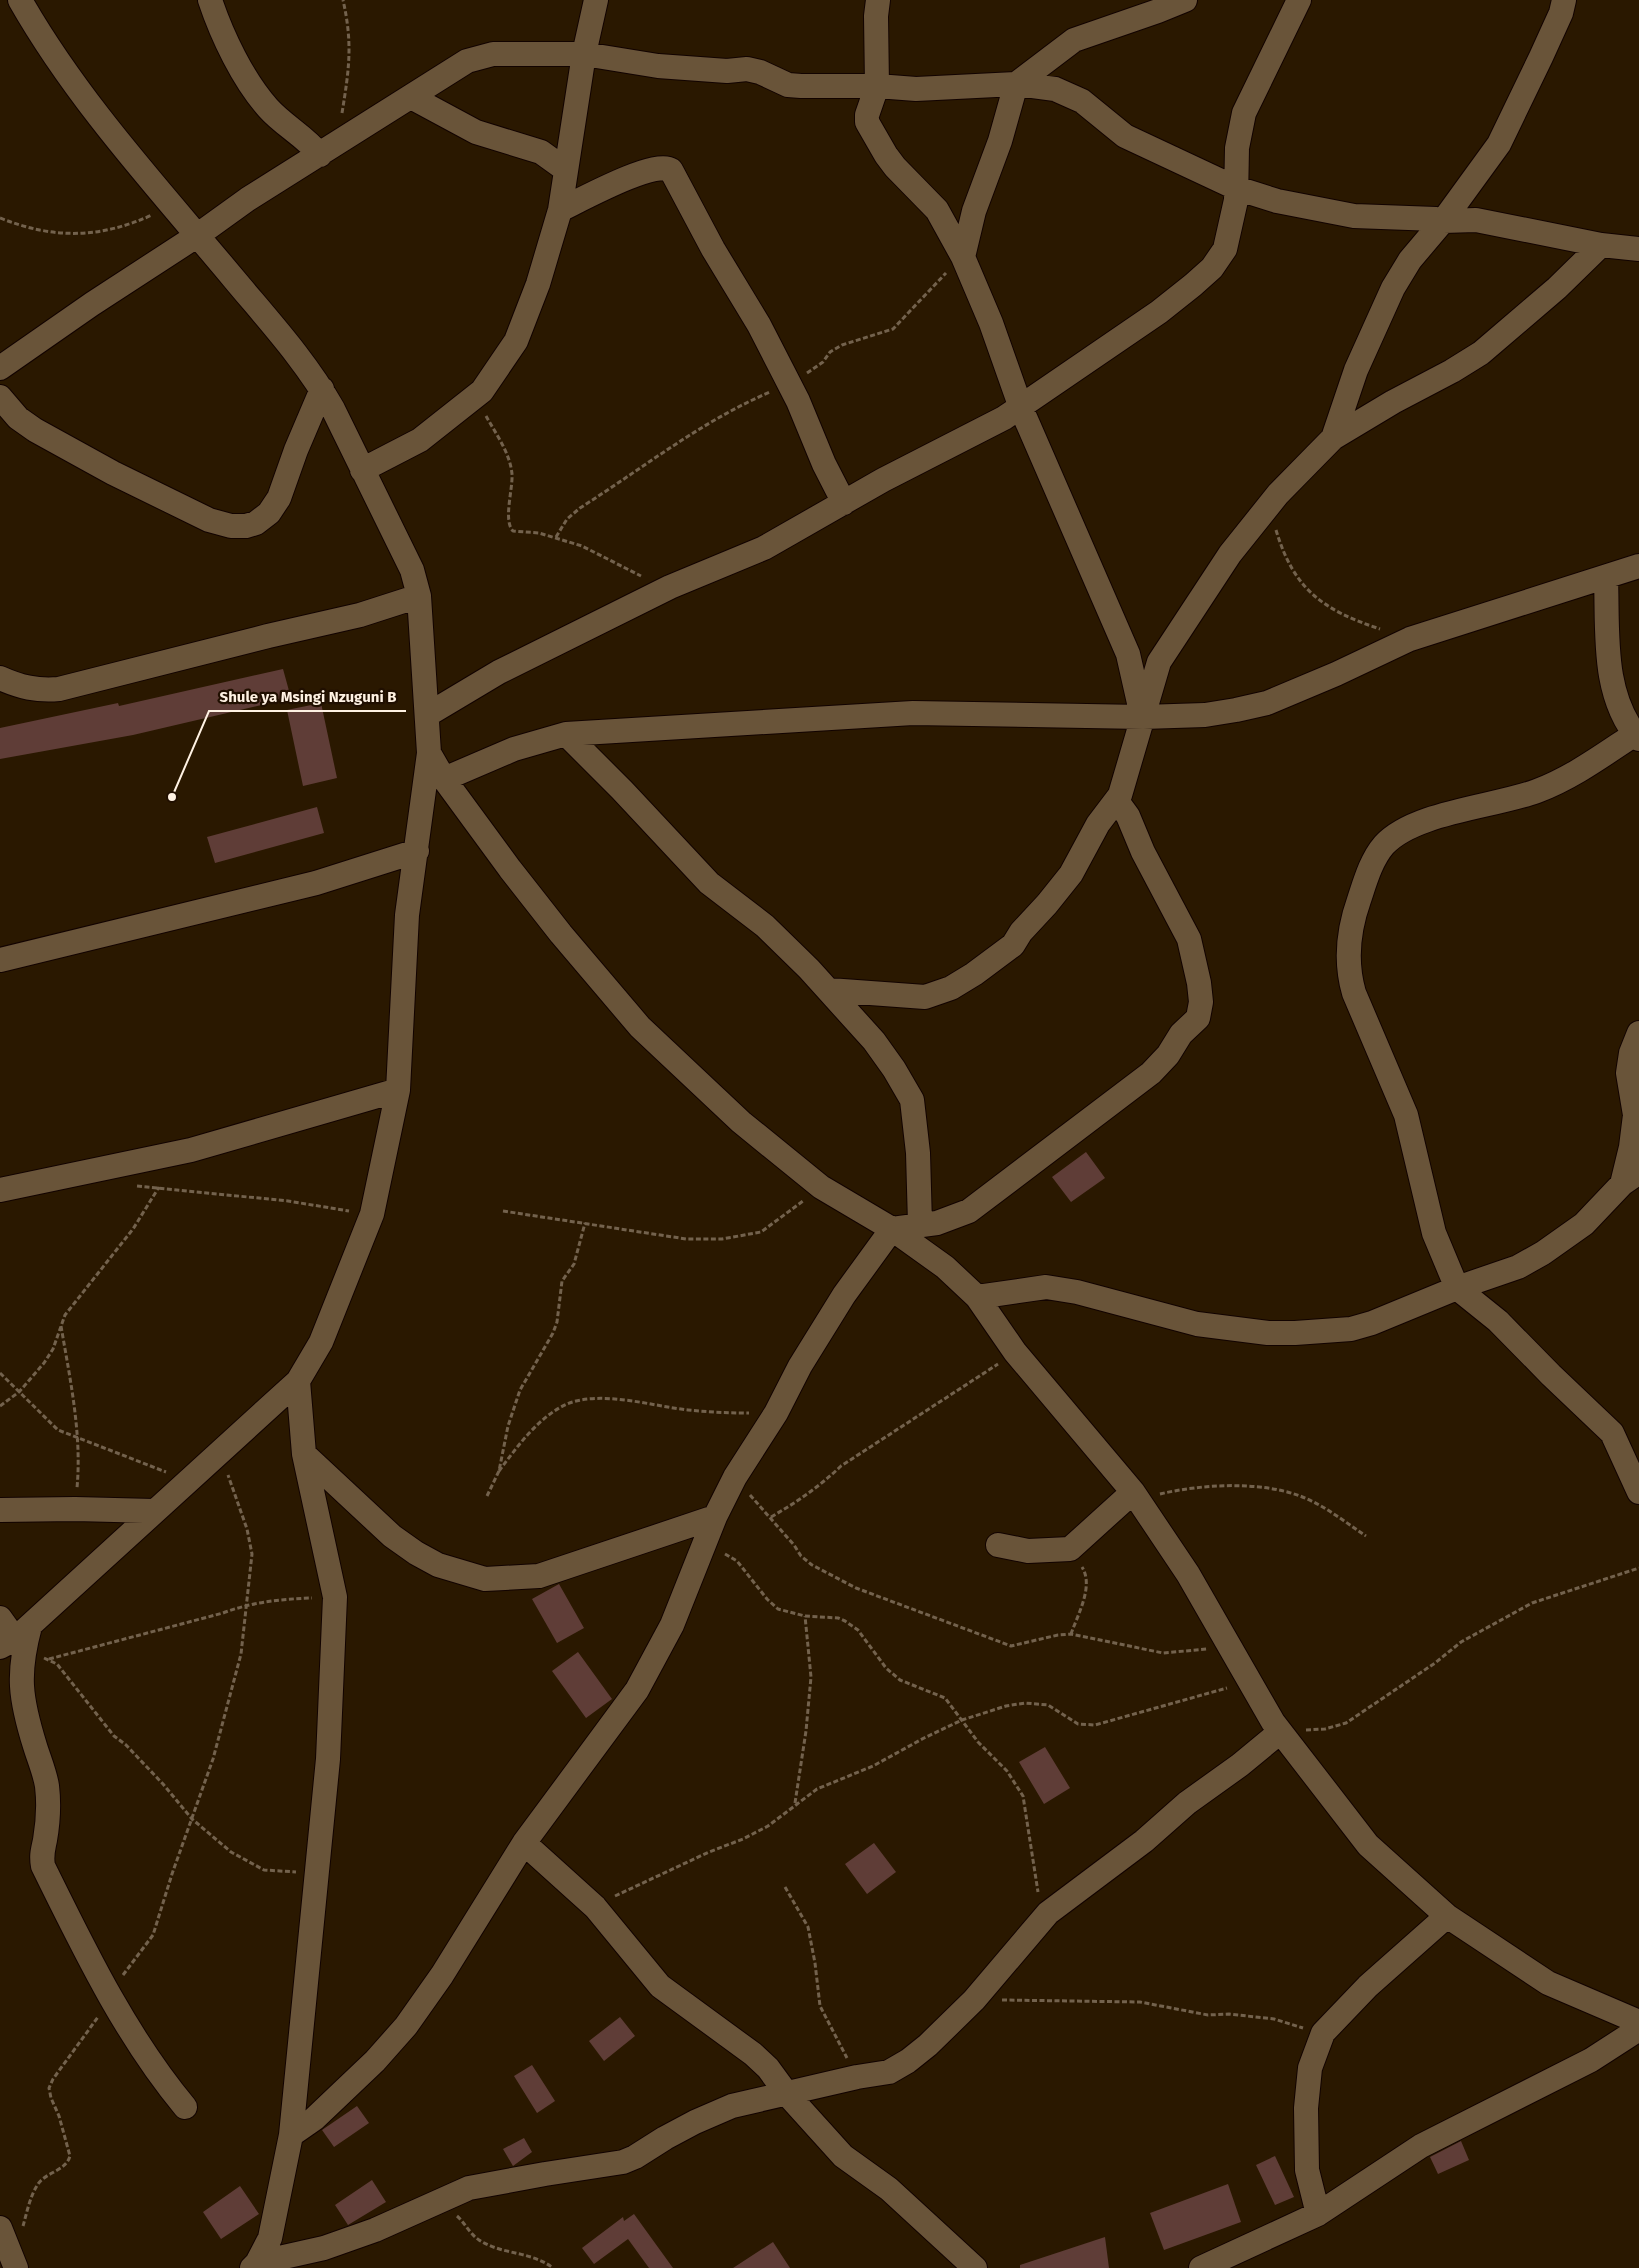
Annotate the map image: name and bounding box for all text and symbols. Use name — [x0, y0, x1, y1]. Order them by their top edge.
callout: Shule ya Msingi Nzuguni B — [209, 681, 406, 711]
text: Shule ya Msingi Nzuguni B — [220, 688, 396, 706]

